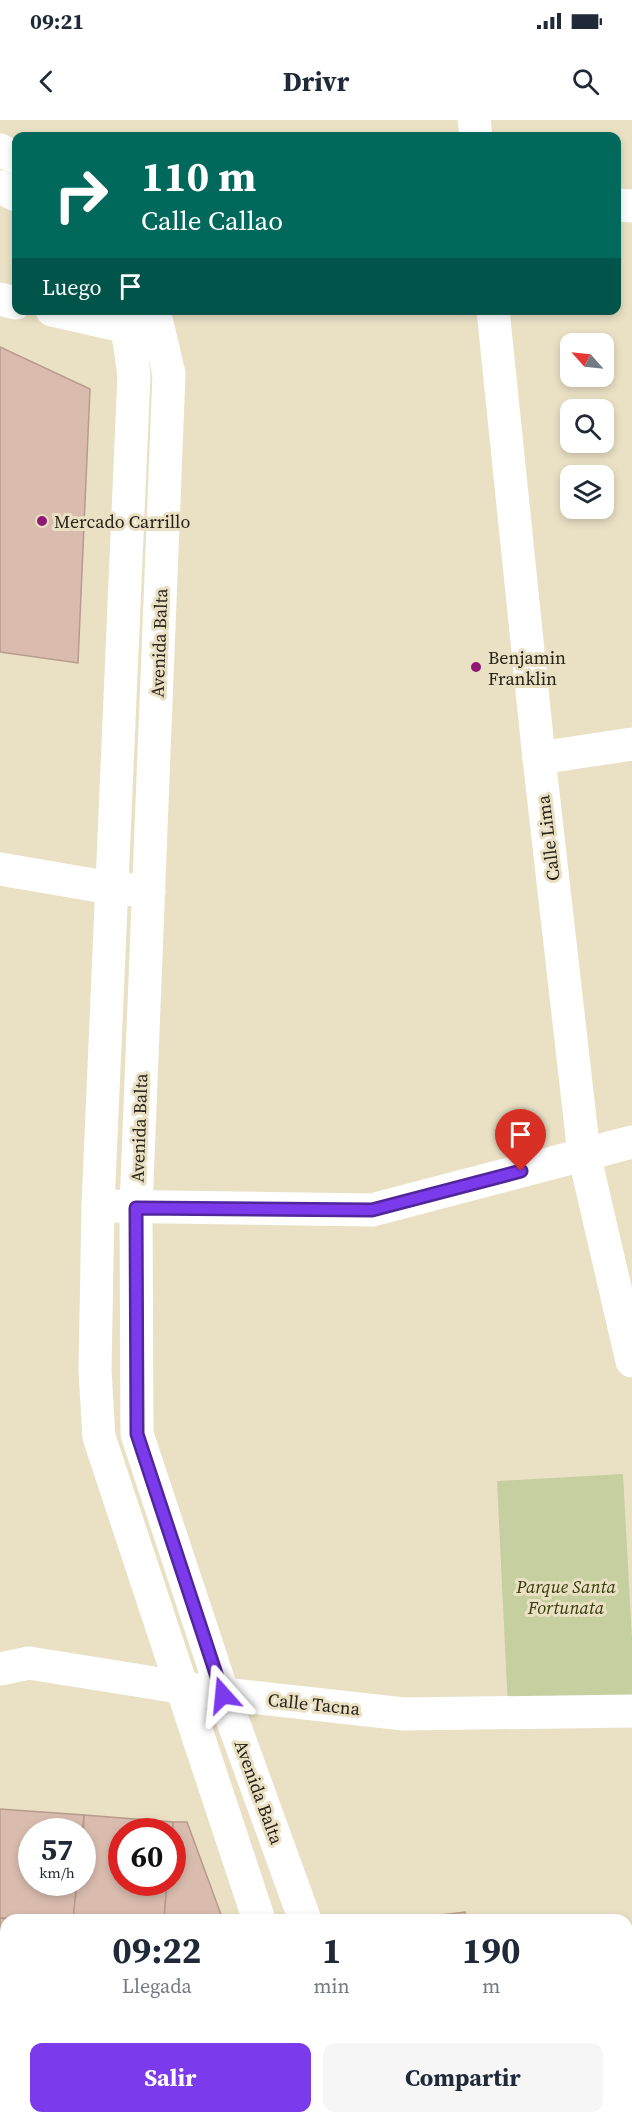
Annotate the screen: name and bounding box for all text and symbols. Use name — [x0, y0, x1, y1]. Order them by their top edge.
text: 09:21 — [30, 6, 84, 36]
text: Drivr — [283, 63, 349, 100]
icon: back — [30, 65, 63, 98]
icon: search — [569, 65, 602, 98]
text: 110 m — [141, 147, 256, 205]
icon: right — [42, 156, 120, 234]
text: Calle Callao — [141, 202, 283, 239]
icon: arrive — [114, 270, 147, 303]
text: Luego — [42, 272, 102, 302]
north arrow — [560, 333, 614, 387]
map controls — [560, 333, 614, 519]
button: search — [560, 399, 614, 453]
button: layers — [560, 465, 614, 519]
place label: Mercado Carrillo — [54, 509, 190, 534]
marker: Mercado Carrillo — [35, 514, 49, 528]
street label: Avenida Balta — [145, 587, 173, 698]
place label: Benjamin Franklin — [488, 645, 566, 691]
marker: Benjamin Franklin — [469, 660, 483, 674]
street label: Calle Lima — [530, 793, 566, 882]
street label: Avenida Balta — [125, 1072, 153, 1183]
pin — [495, 1109, 546, 1171]
icon: arrive — [504, 1118, 537, 1151]
park label: Parque Santa Fortunata — [515, 1574, 616, 1620]
position arrow — [191, 1663, 255, 1727]
street label: Calle Tacna — [267, 1687, 362, 1721]
street label: Avenida Balta — [229, 1736, 290, 1848]
speed limit sign: 60 — [108, 1818, 186, 1896]
text: 57 — [41, 1829, 73, 1870]
text: km/h — [39, 1862, 75, 1883]
text: 09:22 — [112, 1926, 201, 1975]
text: 1 — [322, 1926, 341, 1975]
text: 190 — [462, 1926, 521, 1975]
text: Llegada — [122, 1972, 192, 2000]
text: min — [314, 1972, 350, 2000]
text: m — [482, 1972, 500, 2000]
button: Salir — [30, 2043, 311, 2112]
button: Compartir — [323, 2043, 603, 2112]

